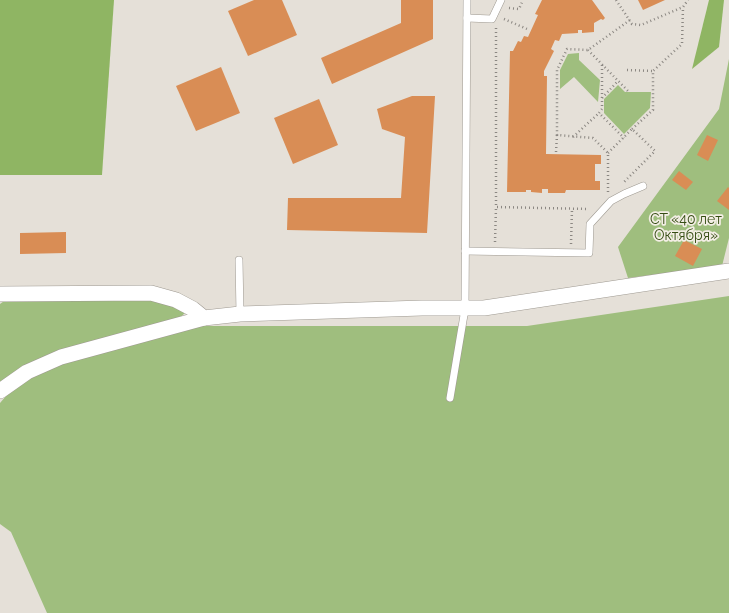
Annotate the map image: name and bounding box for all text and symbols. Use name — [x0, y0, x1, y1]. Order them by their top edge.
park label: СТ «40 лет Октября» — [650, 211, 722, 243]

